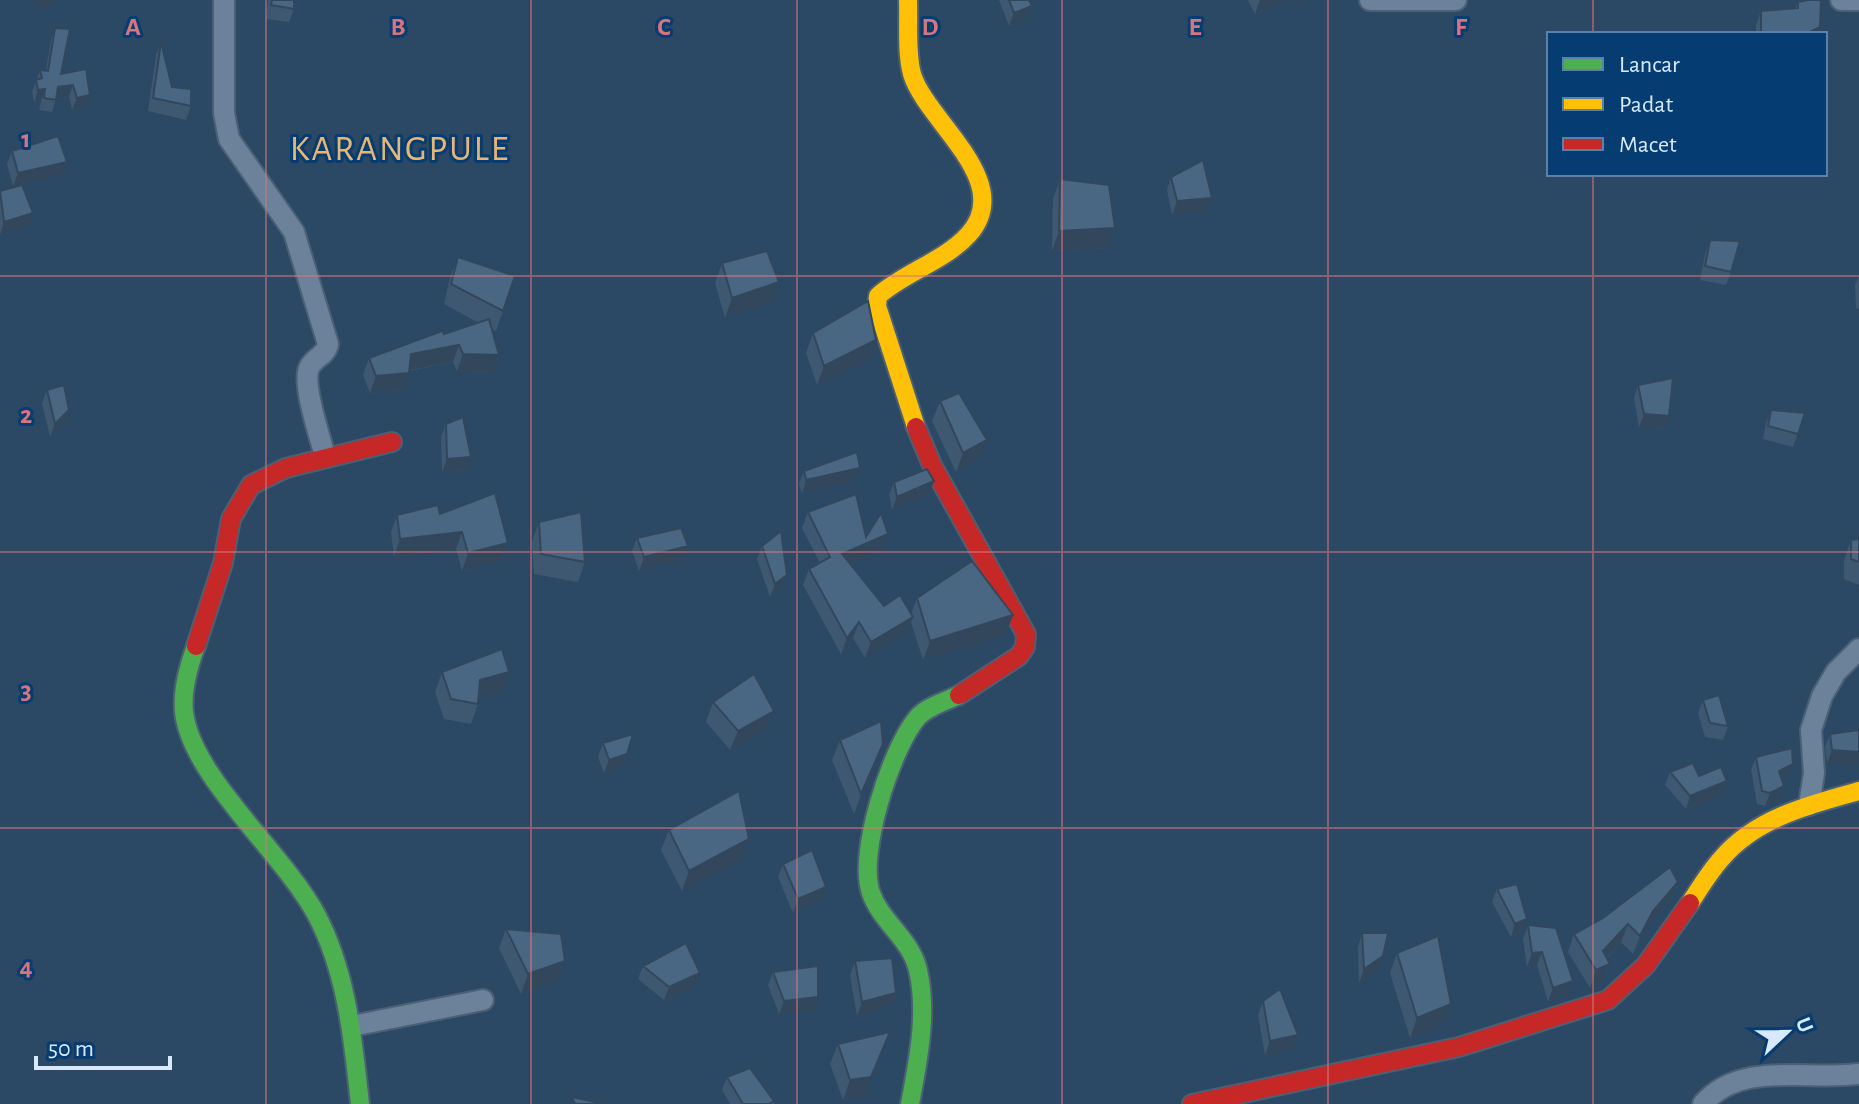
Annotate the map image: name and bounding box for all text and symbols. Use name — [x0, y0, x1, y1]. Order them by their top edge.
text: A — [125, 14, 141, 40]
text: B — [390, 14, 406, 40]
text: C — [657, 14, 671, 40]
text: D — [921, 14, 939, 40]
text: E — [1188, 14, 1202, 40]
text: F — [1455, 14, 1468, 40]
legend — [1547, 32, 1827, 176]
text: Lancar — [1619, 53, 1680, 77]
text: Padat — [1619, 93, 1673, 117]
text: 1 — [21, 126, 31, 152]
district label: KARANGPULE — [290, 131, 510, 167]
text: Macet — [1619, 133, 1677, 157]
text: 2 — [20, 402, 32, 428]
text: 3 — [20, 678, 32, 704]
text: 4 — [19, 954, 33, 980]
north arrow — [1747, 992, 1827, 1072]
text: U — [1792, 1014, 1817, 1036]
scale bar — [36, 1020, 170, 1070]
text: 50 m — [48, 1037, 94, 1061]

